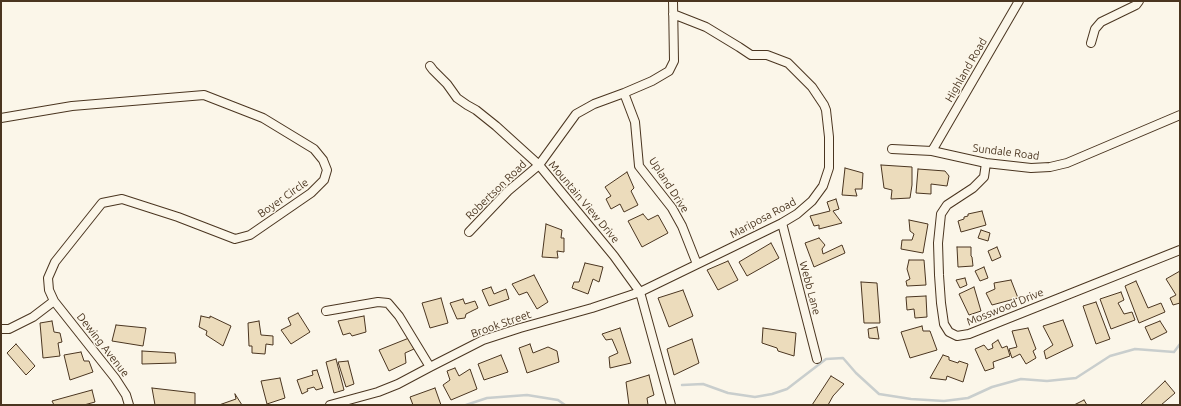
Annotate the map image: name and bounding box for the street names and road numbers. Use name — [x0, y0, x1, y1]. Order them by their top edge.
street label: Highland Road — [942, 35, 990, 105]
street label: Sundale Road — [972, 141, 1040, 163]
street label: Upland Drive — [646, 155, 692, 215]
street label: Robertson Road — [463, 158, 529, 222]
street label: Mountain View Drive — [546, 158, 622, 246]
street label: Boyer Circle — [255, 176, 311, 220]
street label: Mariposa Road — [728, 195, 798, 241]
street label: Webb Lane — [796, 260, 824, 316]
street label: Mosswood Drive — [965, 286, 1045, 328]
street label: Brook Street — [469, 308, 533, 340]
street label: Dewing Avenue — [74, 311, 132, 379]

